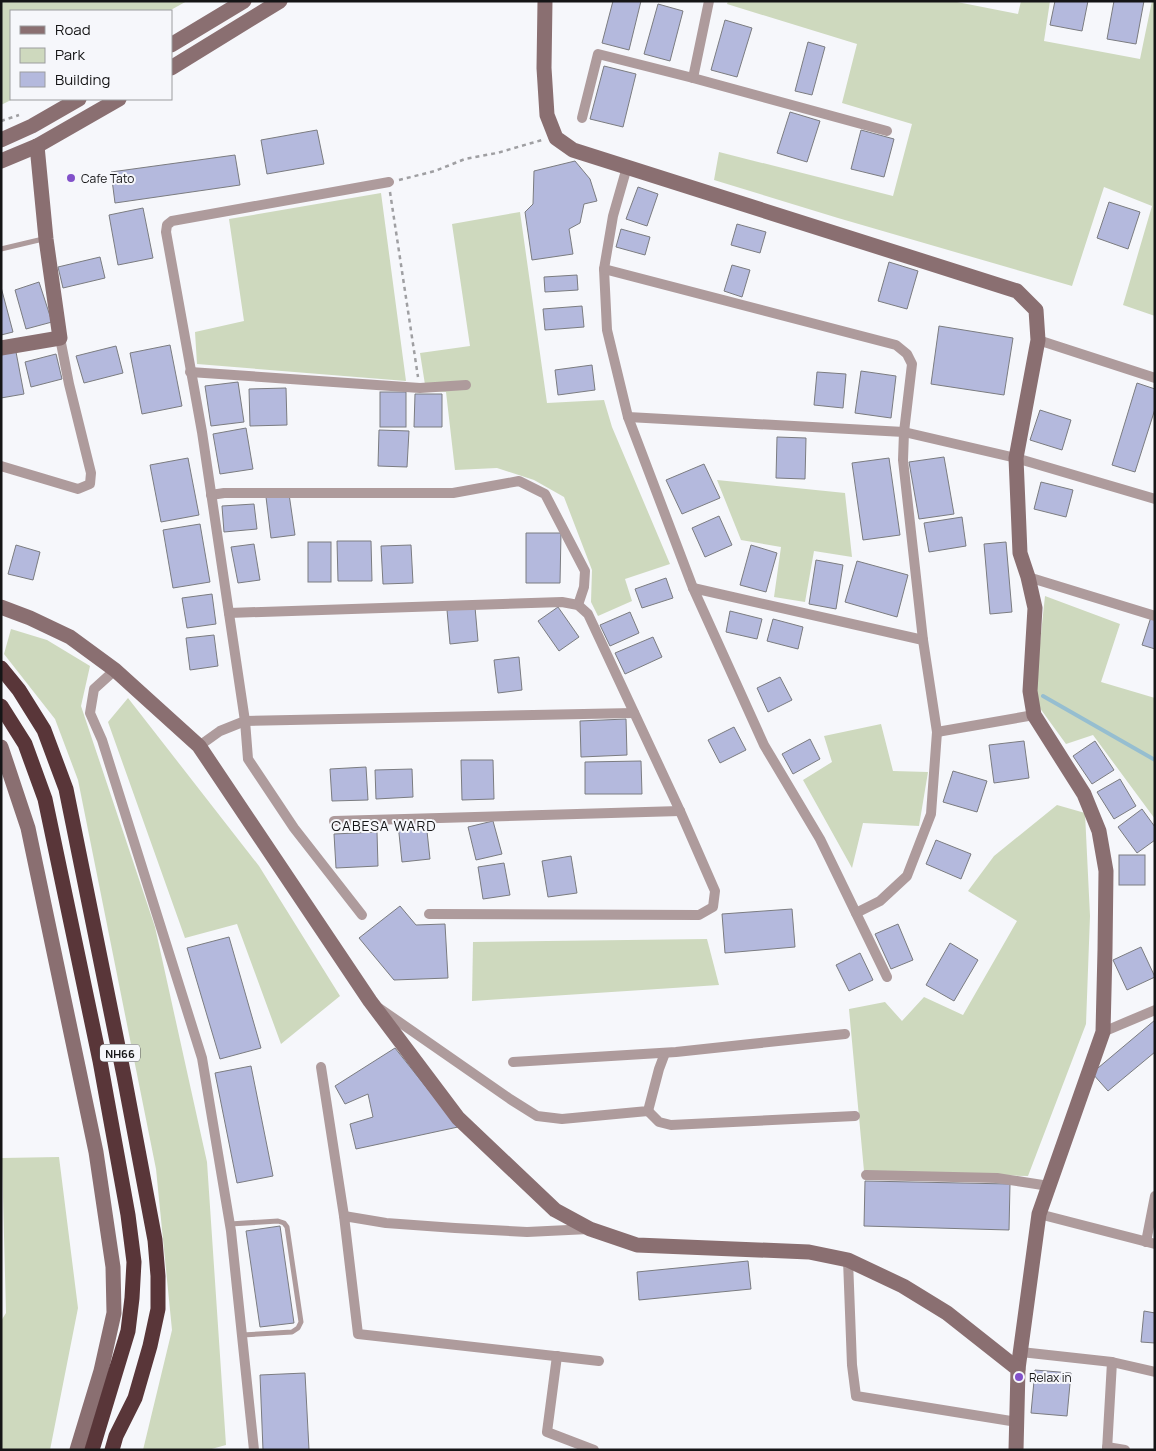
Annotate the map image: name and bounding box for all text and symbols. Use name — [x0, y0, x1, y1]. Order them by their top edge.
legend — [10, 10, 172, 100]
text: Road — [55, 19, 91, 40]
text: Park — [55, 44, 85, 65]
text: Building — [55, 69, 110, 90]
place label: Cafe Tato — [81, 170, 134, 187]
marker: Cafe Tato — [65, 172, 77, 184]
district label: CABESA WARD — [331, 816, 437, 835]
road number: NH66 — [100, 1044, 140, 1062]
place label: Relax in — [1029, 1369, 1072, 1386]
marker: Relax in — [1013, 1371, 1025, 1383]

